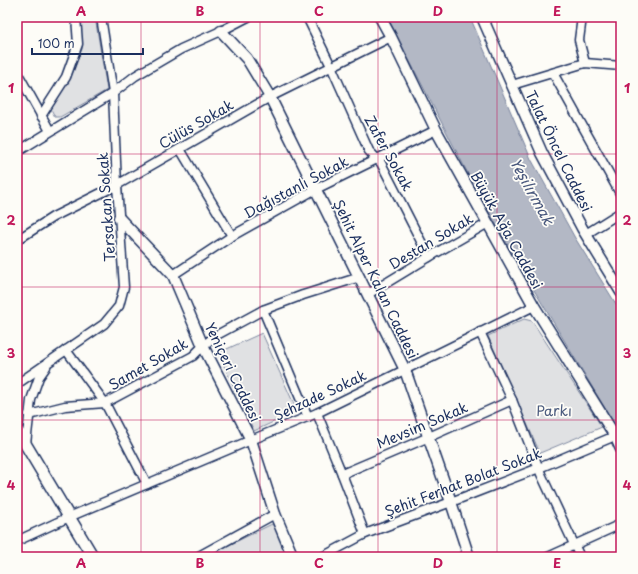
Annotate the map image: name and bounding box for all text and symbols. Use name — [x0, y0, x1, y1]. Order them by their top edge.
text: A — [76, 1, 86, 20]
text: B — [196, 1, 205, 20]
text: C — [314, 1, 324, 20]
text: D — [433, 1, 443, 20]
text: E — [553, 1, 561, 20]
scale bar — [32, 30, 143, 56]
text: 100 m — [38, 34, 75, 52]
text: 1 — [8, 78, 14, 97]
text: 1 — [624, 78, 630, 97]
street label: Talat Öncel Caddesi — [520, 87, 598, 215]
street label: Cülüs Sokak — [155, 94, 237, 154]
street label: Zafer Sokak — [360, 111, 418, 195]
street label: Dağıstanlı Sokak — [240, 151, 352, 223]
street label: Tersakan Sokak — [92, 152, 120, 262]
water label: Yeşilırmak — [505, 153, 561, 230]
street label: Büyük Ağa Caddesi — [466, 167, 548, 293]
street label: Şehit Alper Kalan Caddesi — [328, 196, 424, 362]
street label: Destan Sokak — [385, 208, 477, 274]
text: 2 — [6, 210, 16, 229]
text: 2 — [622, 210, 632, 229]
street label: Yeniçeri Caddesi — [200, 319, 266, 425]
street label: Samet Sokak — [104, 333, 192, 395]
text: 3 — [7, 343, 16, 362]
text: 3 — [623, 343, 632, 362]
street label: Şehzade Sokak — [270, 364, 370, 426]
street label: Mevsim Sokak — [373, 396, 471, 454]
park label: Parkı — [536, 400, 572, 421]
street label: Şehit Ferhat Bolat Sokak — [381, 442, 545, 522]
text: 4 — [7, 475, 16, 494]
text: 4 — [623, 475, 632, 494]
text: A — [76, 553, 86, 572]
text: B — [196, 553, 205, 572]
text: C — [314, 553, 324, 572]
text: D — [433, 553, 443, 572]
text: E — [553, 553, 561, 572]

